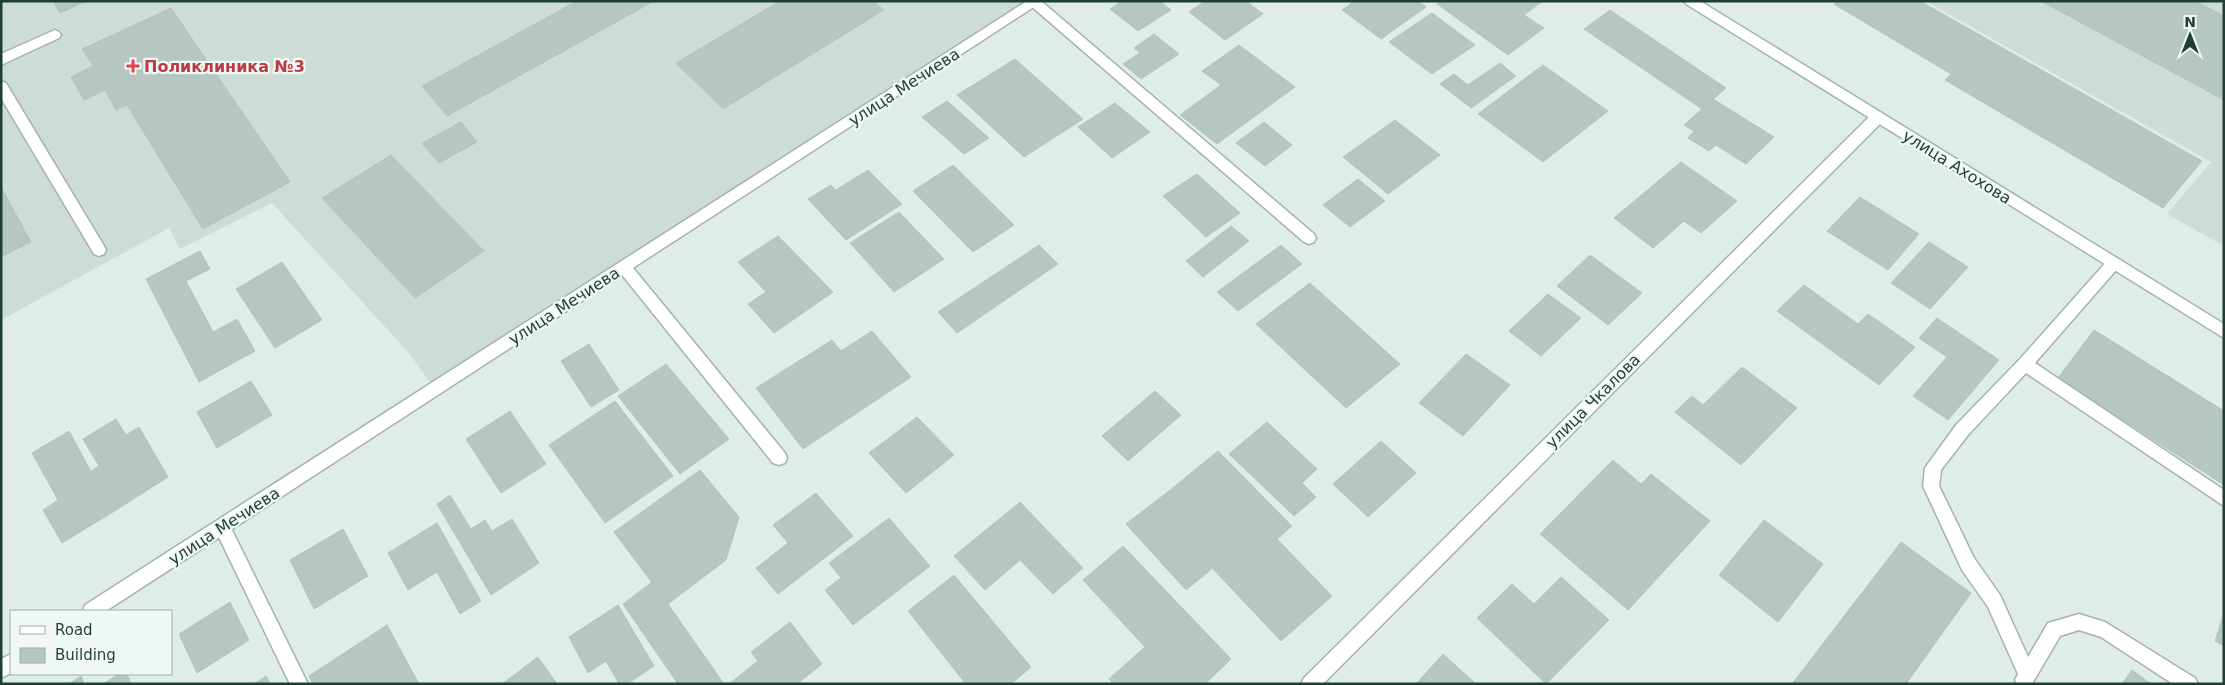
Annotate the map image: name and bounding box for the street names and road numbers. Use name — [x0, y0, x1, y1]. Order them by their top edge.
street label: улица Мечиева — [845, 44, 963, 130]
street label: улица Ахохова — [1899, 126, 2015, 208]
street label: улица Мечиева — [505, 263, 623, 349]
street label: улица Чкалова — [1542, 350, 1644, 452]
street label: улица Мечиева — [165, 483, 283, 569]

